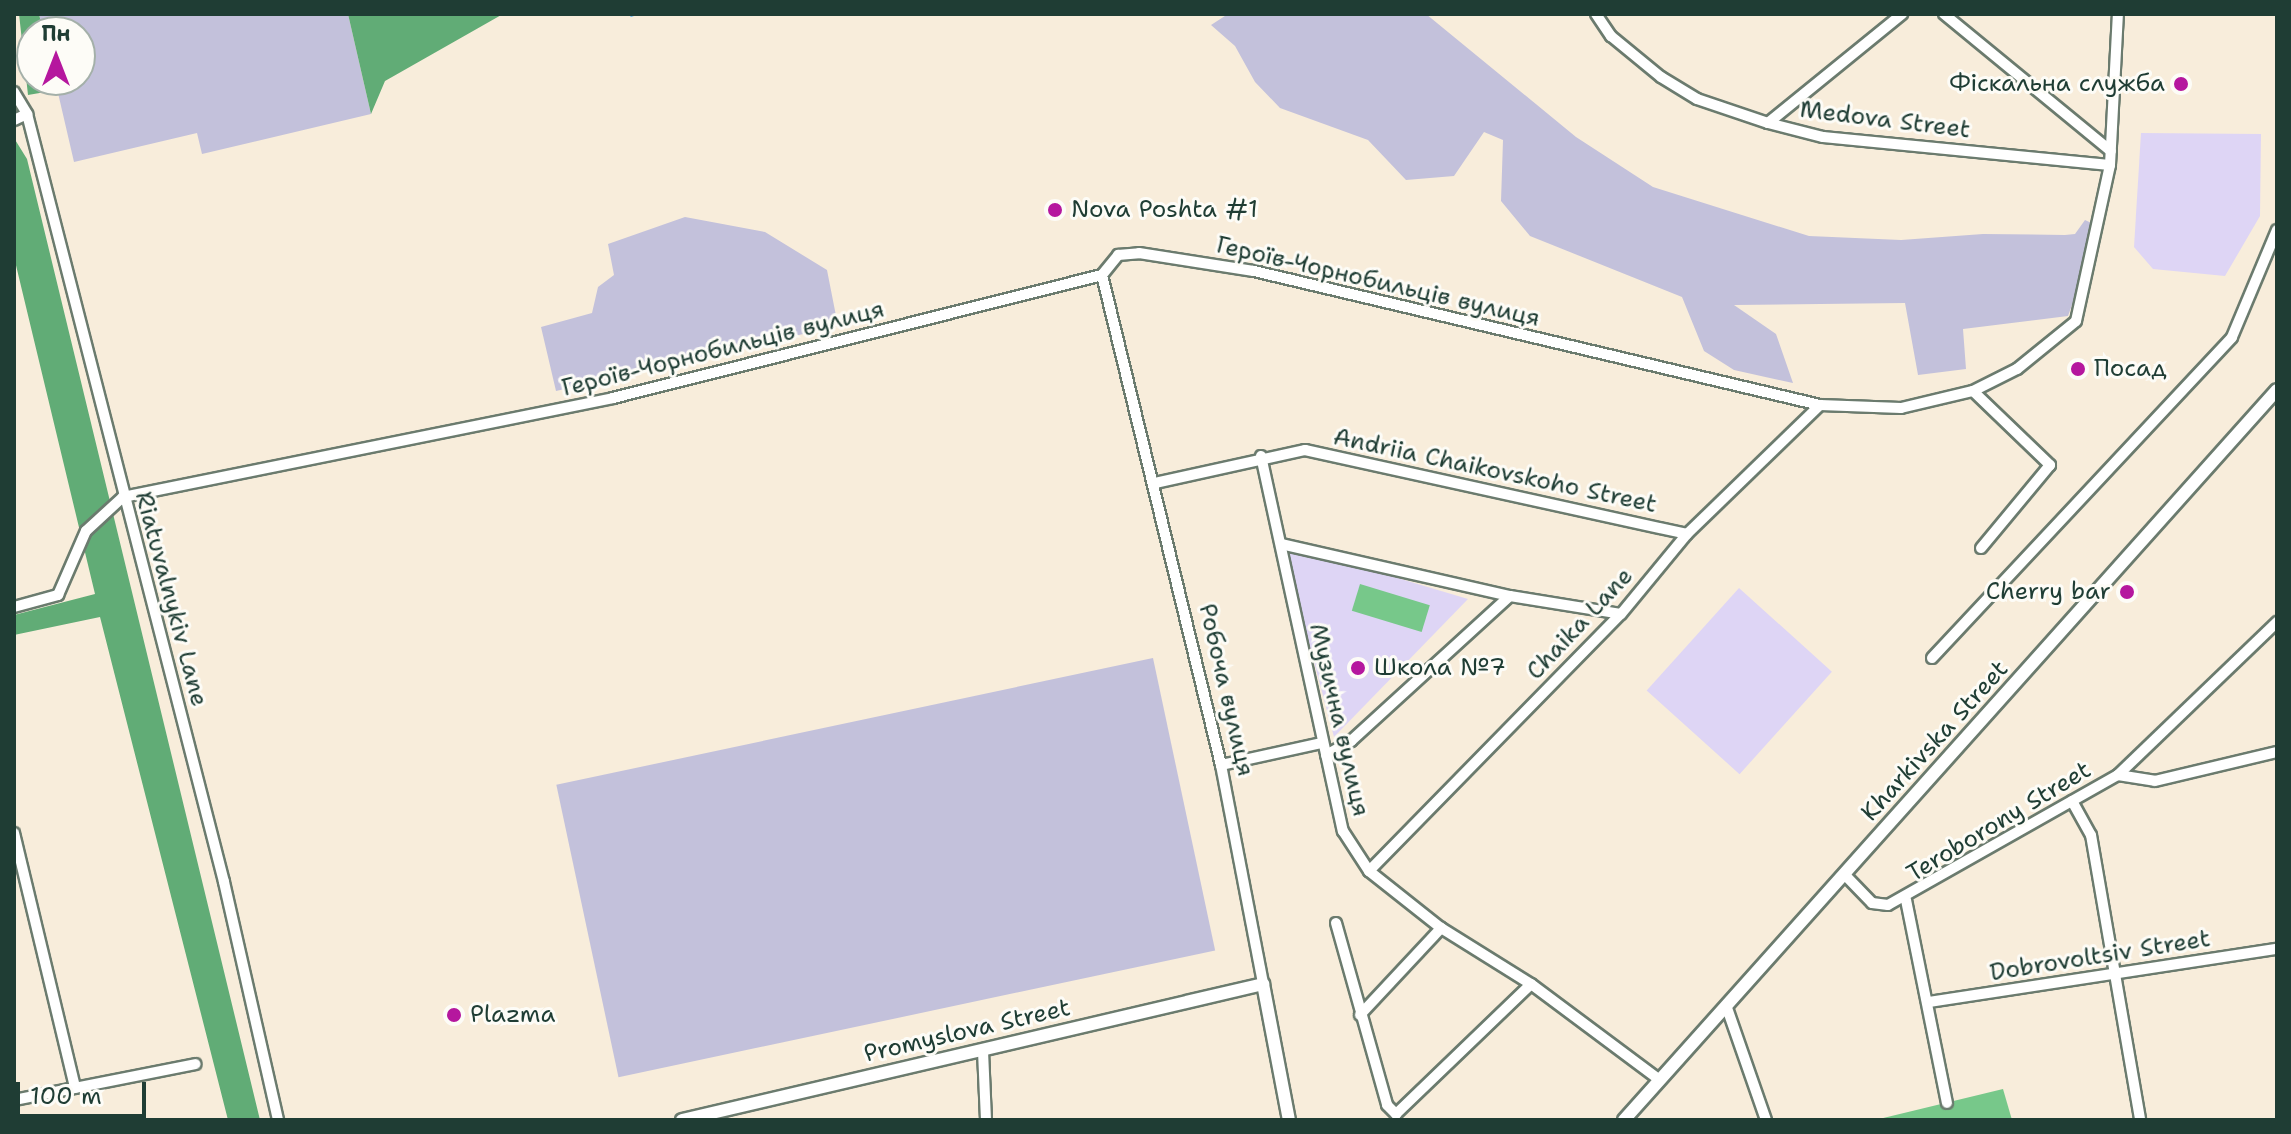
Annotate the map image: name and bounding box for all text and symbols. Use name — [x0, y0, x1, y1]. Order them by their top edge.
north arrow — [16, 16, 96, 96]
text: Пн — [41, 19, 71, 48]
place label: Фіскальна служба — [1949, 70, 2165, 98]
marker: Фіскальна служба — [2172, 75, 2190, 93]
street label: Medova Street — [1798, 95, 1972, 145]
place label: Nova Poshta #1 — [1071, 196, 1258, 224]
marker: Nova Poshta #1 — [1046, 201, 1064, 219]
street label: Героїв-Чорнобильців вулиця — [1213, 231, 1543, 333]
street label: Героїв-Чорнобильців вулиця — [559, 295, 887, 403]
place label: Посад — [2094, 355, 2167, 383]
marker: Посад — [2069, 360, 2087, 378]
street label: Andriia Chaikovskoho Street — [1331, 423, 1659, 519]
street label: Riatuvalnykiv Lane — [128, 489, 214, 709]
street label: Chaika Lane — [1521, 562, 1639, 686]
place label: Cherry bar — [1986, 578, 2111, 606]
marker: Cherry bar — [2118, 583, 2136, 601]
street label: Робоча вулиця — [1192, 601, 1260, 779]
street label: Музична вулиця — [1303, 621, 1375, 819]
place label: Школа №7 — [1374, 654, 1506, 682]
street label: Kharkivska Street — [1856, 655, 2014, 827]
marker: Школа №7 — [1349, 659, 1367, 677]
street label: Teroborony Street — [1902, 756, 2096, 888]
street label: Dobrovoltsiv Street — [1988, 924, 2212, 988]
street label: Promyslova Street — [861, 993, 1073, 1069]
place label: Plazma — [470, 1001, 555, 1029]
marker: Plazma — [445, 1006, 463, 1024]
scale bar — [20, 1066, 150, 1116]
text: 100 m — [30, 1080, 102, 1112]

